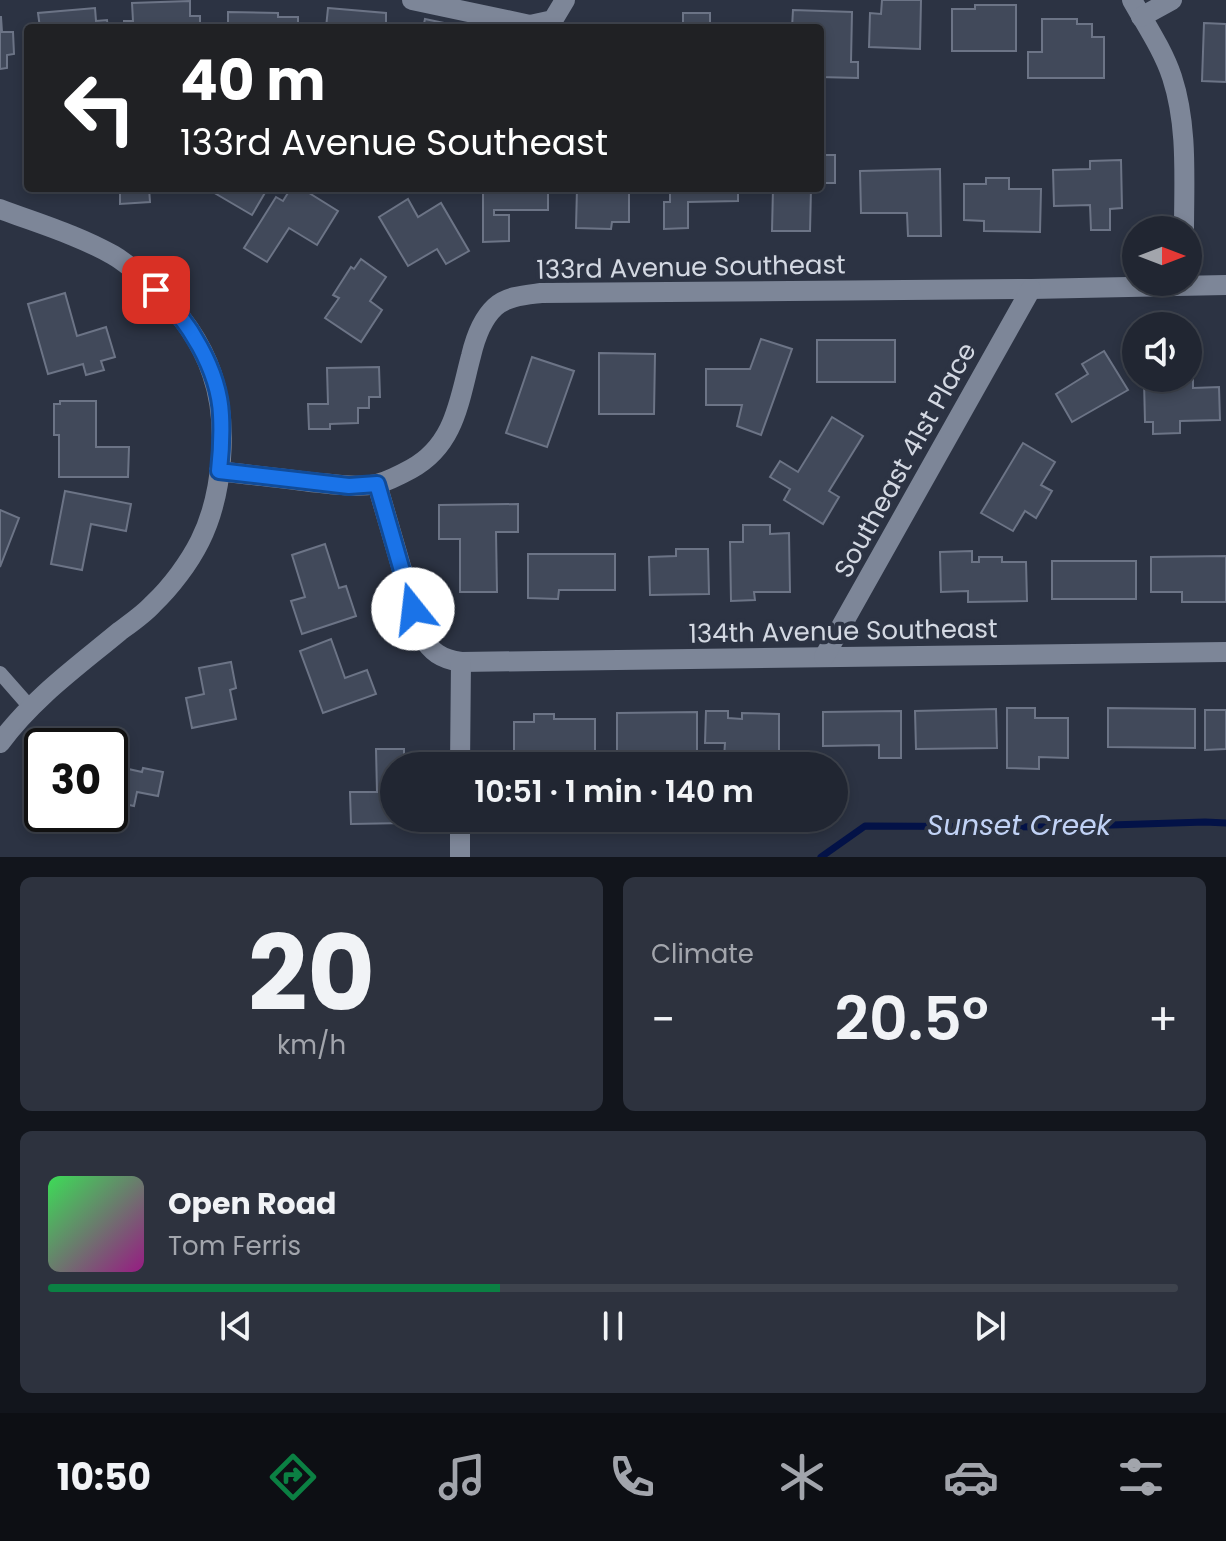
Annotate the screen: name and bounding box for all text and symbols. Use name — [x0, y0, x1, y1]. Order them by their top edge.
text: 40 m — [180, 41, 326, 120]
icon: left — [48, 56, 152, 160]
text: 133rd Avenue Southeast — [180, 117, 608, 168]
north arrow — [1122, 216, 1202, 296]
map controls — [1122, 216, 1202, 392]
street label: 133rd Avenue Southeast — [536, 246, 846, 288]
pin — [122, 256, 190, 324]
icon: arrive — [134, 268, 178, 312]
button: sound — [1122, 312, 1202, 392]
street label: Southeast 41st Place — [825, 336, 985, 584]
position arrow — [371, 567, 455, 651]
street label: 134th Avenue Southeast — [688, 610, 998, 652]
speed limit sign: 30 — [24, 728, 128, 832]
text: 10:51 · 1 min · 140 m — [474, 770, 754, 813]
water label: Sunset Creek — [927, 806, 1112, 845]
text: 20 — [248, 901, 375, 1046]
text: Climate — [651, 936, 754, 972]
text: 20.5° — [835, 977, 989, 1061]
text: − — [651, 989, 675, 1050]
text: + — [1148, 989, 1178, 1050]
text: km/h — [277, 1027, 346, 1063]
text: Open Road — [168, 1182, 336, 1225]
text: Tom Ferris — [168, 1228, 301, 1264]
icon: previous — [214, 1304, 258, 1348]
icon: pause — [591, 1304, 635, 1348]
icon: next — [968, 1304, 1012, 1348]
icon: directions — [265, 1449, 321, 1505]
icon: music — [434, 1449, 490, 1505]
icon: phone — [604, 1449, 660, 1505]
icon: climate — [774, 1449, 830, 1505]
icon: car — [943, 1449, 999, 1505]
icon: filters — [1113, 1449, 1169, 1505]
text: 10:50 — [57, 1452, 151, 1503]

